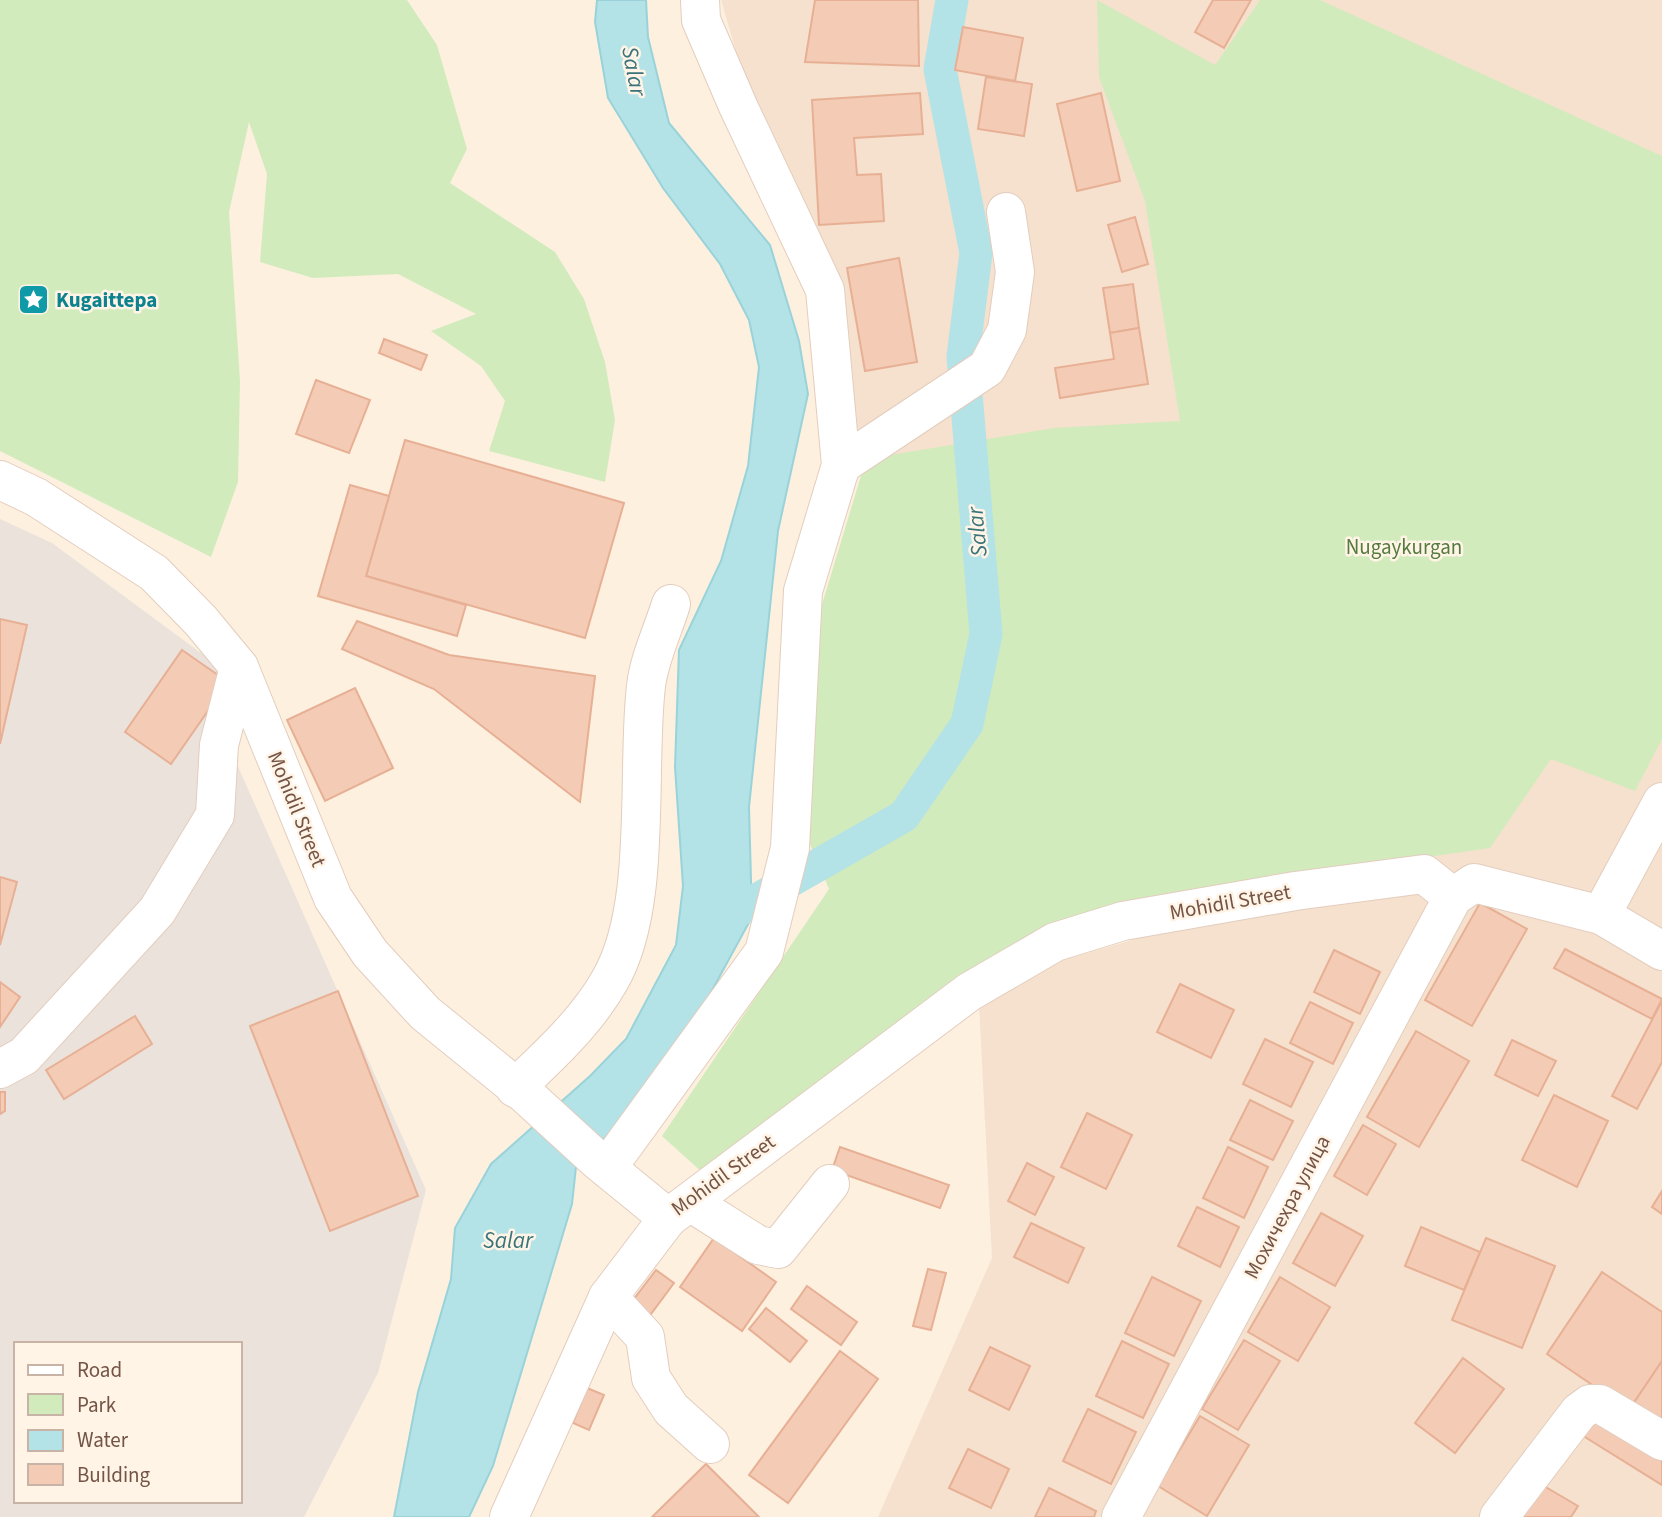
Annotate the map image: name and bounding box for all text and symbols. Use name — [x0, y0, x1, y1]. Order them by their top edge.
water label: Salar — [613, 43, 655, 100]
place icon: Kugaittepa — [16, 283, 50, 317]
place label: Kugaittepa — [56, 285, 157, 315]
water label: Salar — [958, 505, 996, 558]
park label: Nugaykurgan — [1346, 532, 1462, 562]
street label: Mohidil Street — [260, 747, 334, 871]
street label: Mohidil Street — [1167, 877, 1293, 927]
street label: Mohidil Street — [665, 1127, 781, 1223]
street label: Мохичехра улица — [1236, 1130, 1338, 1284]
water label: Salar — [483, 1224, 534, 1257]
legend — [14, 1342, 242, 1503]
text: Road — [77, 1355, 122, 1385]
text: Park — [77, 1390, 117, 1420]
text: Water — [77, 1425, 129, 1455]
text: Building — [77, 1460, 151, 1490]

